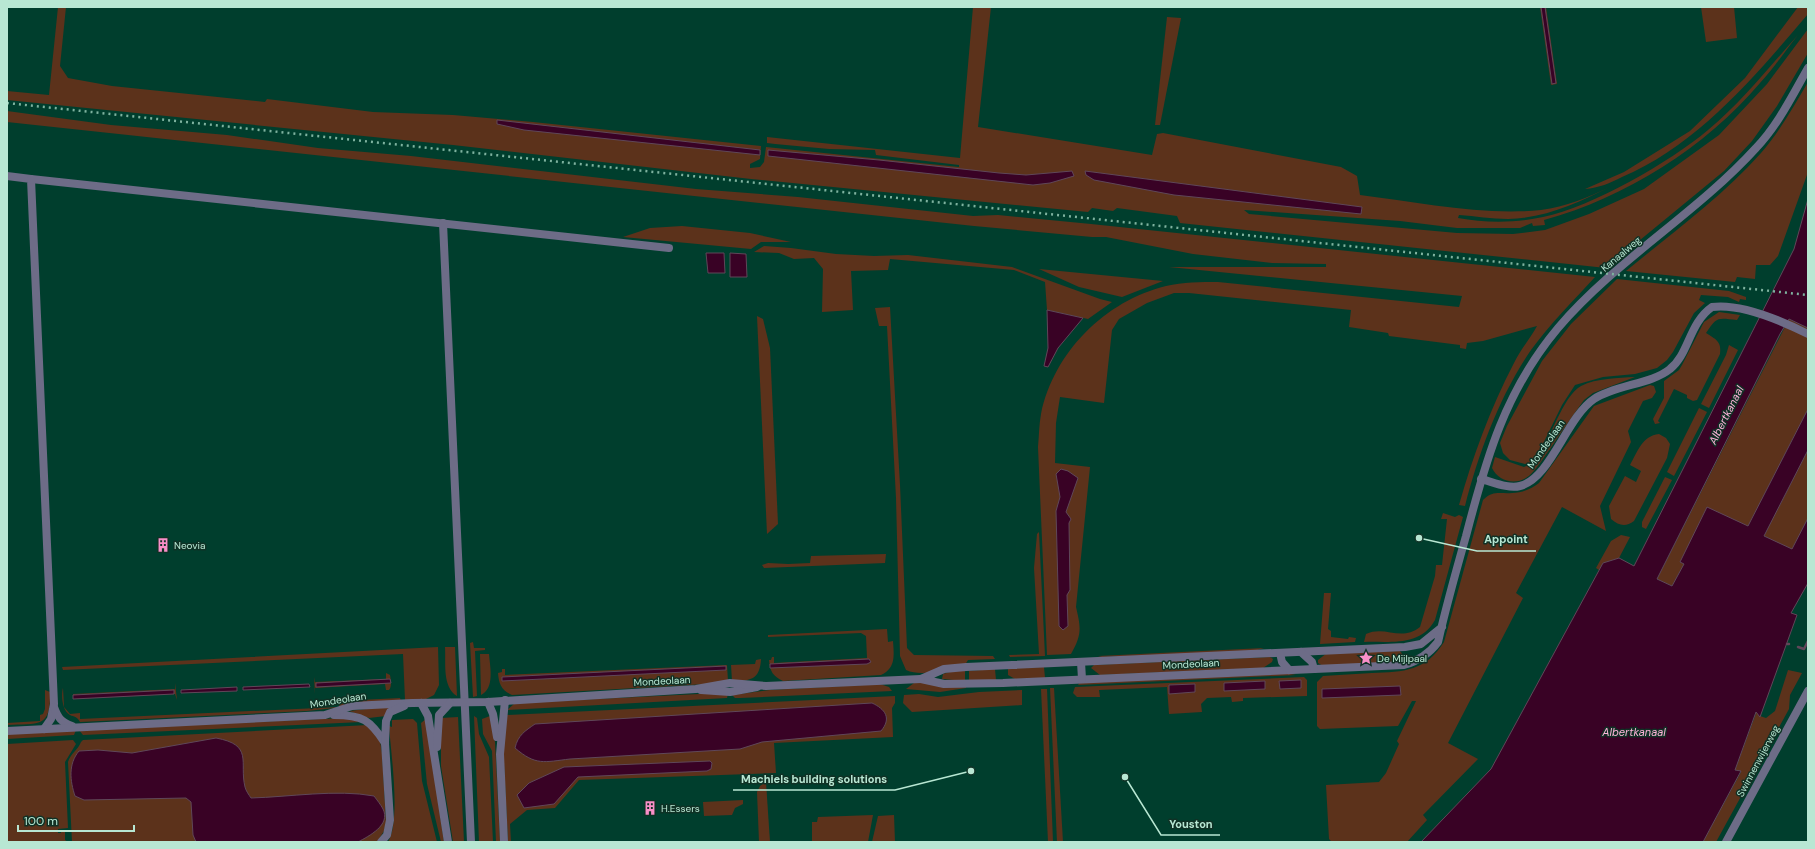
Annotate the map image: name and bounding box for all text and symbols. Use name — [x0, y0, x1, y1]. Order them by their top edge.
street label: Kanaalweg — [1598, 233, 1644, 275]
water label: Albertkanaal — [1705, 383, 1747, 447]
street label: Mondeolaan — [1524, 417, 1568, 471]
callout: Appoint — [1477, 528, 1536, 551]
text: Appoint — [1484, 532, 1528, 546]
building icon: Neovia — [155, 537, 171, 553]
place label: Neovia — [174, 539, 205, 552]
place icon: De Mijlpaal — [1358, 650, 1374, 666]
place label: De Mijlpaal — [1377, 652, 1427, 665]
street label: Mondeolaan — [1162, 656, 1220, 672]
street label: Mondeolaan — [633, 673, 691, 689]
street label: Mondeolaan — [309, 689, 367, 711]
street label: Swinnenwijerweg — [1734, 723, 1783, 799]
water label: Albertkanaal — [1601, 725, 1666, 739]
callout: Machiels building solutions — [733, 767, 895, 790]
text: Machiels building solutions — [741, 772, 887, 786]
building icon: H.Essers — [642, 800, 658, 816]
place label: H.Essers — [661, 802, 700, 815]
scale bar — [18, 807, 134, 833]
callout: Youston — [1161, 812, 1220, 835]
text: 100 m — [24, 813, 58, 829]
text: Youston — [1169, 817, 1213, 831]

